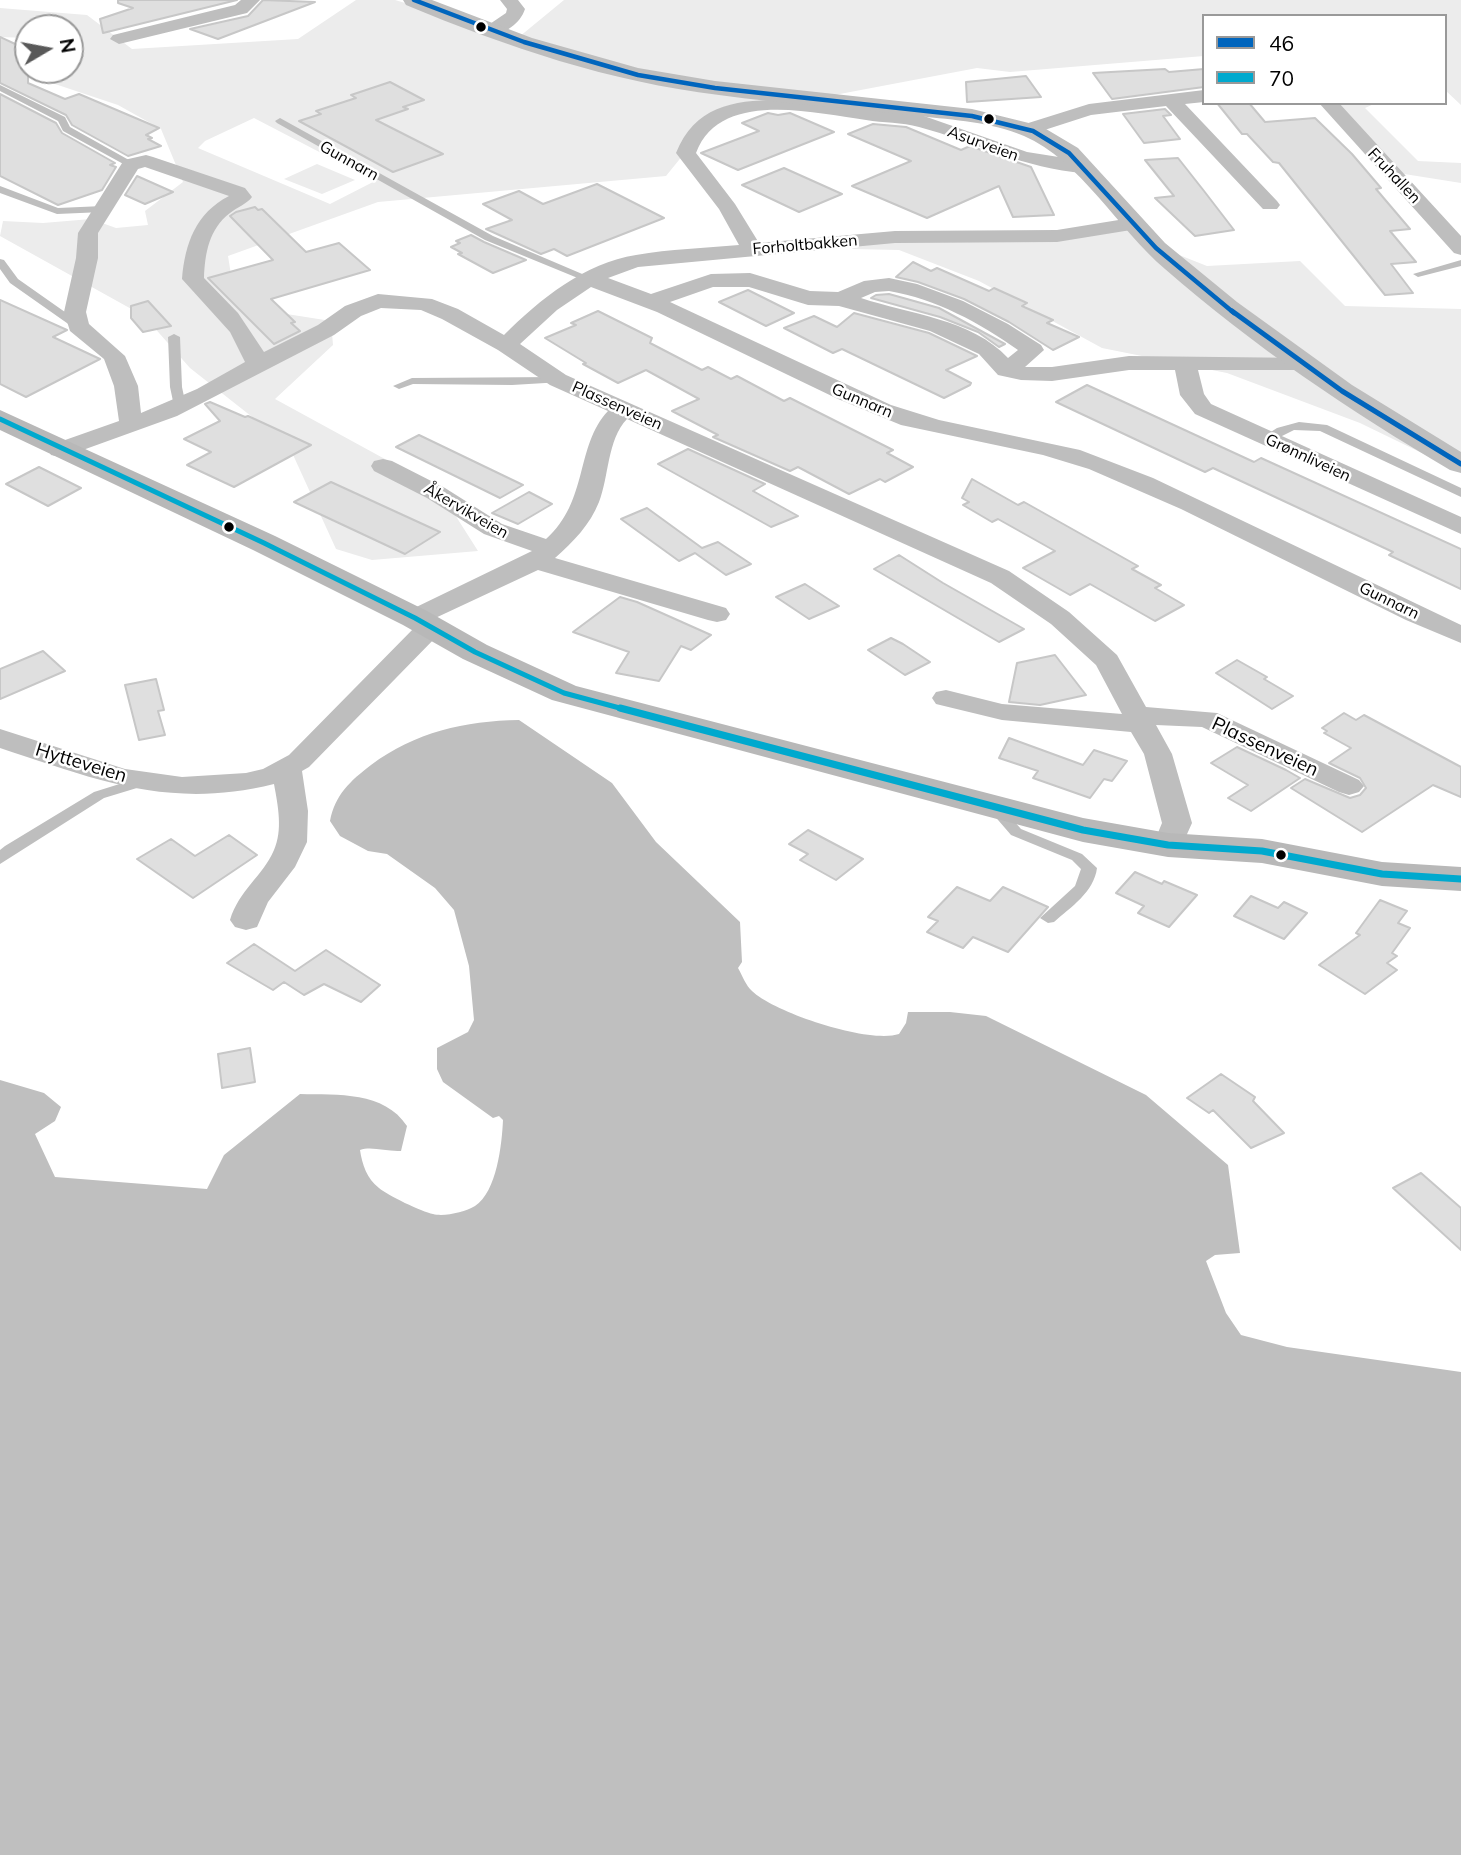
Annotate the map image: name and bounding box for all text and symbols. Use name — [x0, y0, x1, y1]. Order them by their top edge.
north arrow — [14, 14, 84, 84]
legend — [1202, 14, 1447, 105]
unlabelled marker — [474, 20, 488, 34]
text: 46 — [1269, 30, 1294, 56]
text: N — [55, 37, 81, 55]
text: 70 — [1269, 65, 1294, 91]
unlabelled marker — [982, 112, 996, 126]
street label: Asurveien — [945, 122, 1021, 166]
street label: Gunnarn — [316, 137, 382, 185]
street label: Fruhallen — [1364, 144, 1424, 208]
street label: Forholtbakken — [752, 231, 858, 259]
street label: Plassenveien — [569, 378, 665, 434]
street label: Gunnarn — [829, 380, 895, 422]
street label: Grønnliveien — [1262, 430, 1354, 486]
street label: Åkervikveien — [420, 479, 512, 543]
unlabelled marker — [222, 520, 236, 534]
street label: Gunnarn — [1356, 578, 1422, 624]
street label: Plassenveien — [1208, 712, 1322, 782]
street label: Hytteveien — [33, 738, 129, 788]
unlabelled marker — [1274, 848, 1288, 862]

